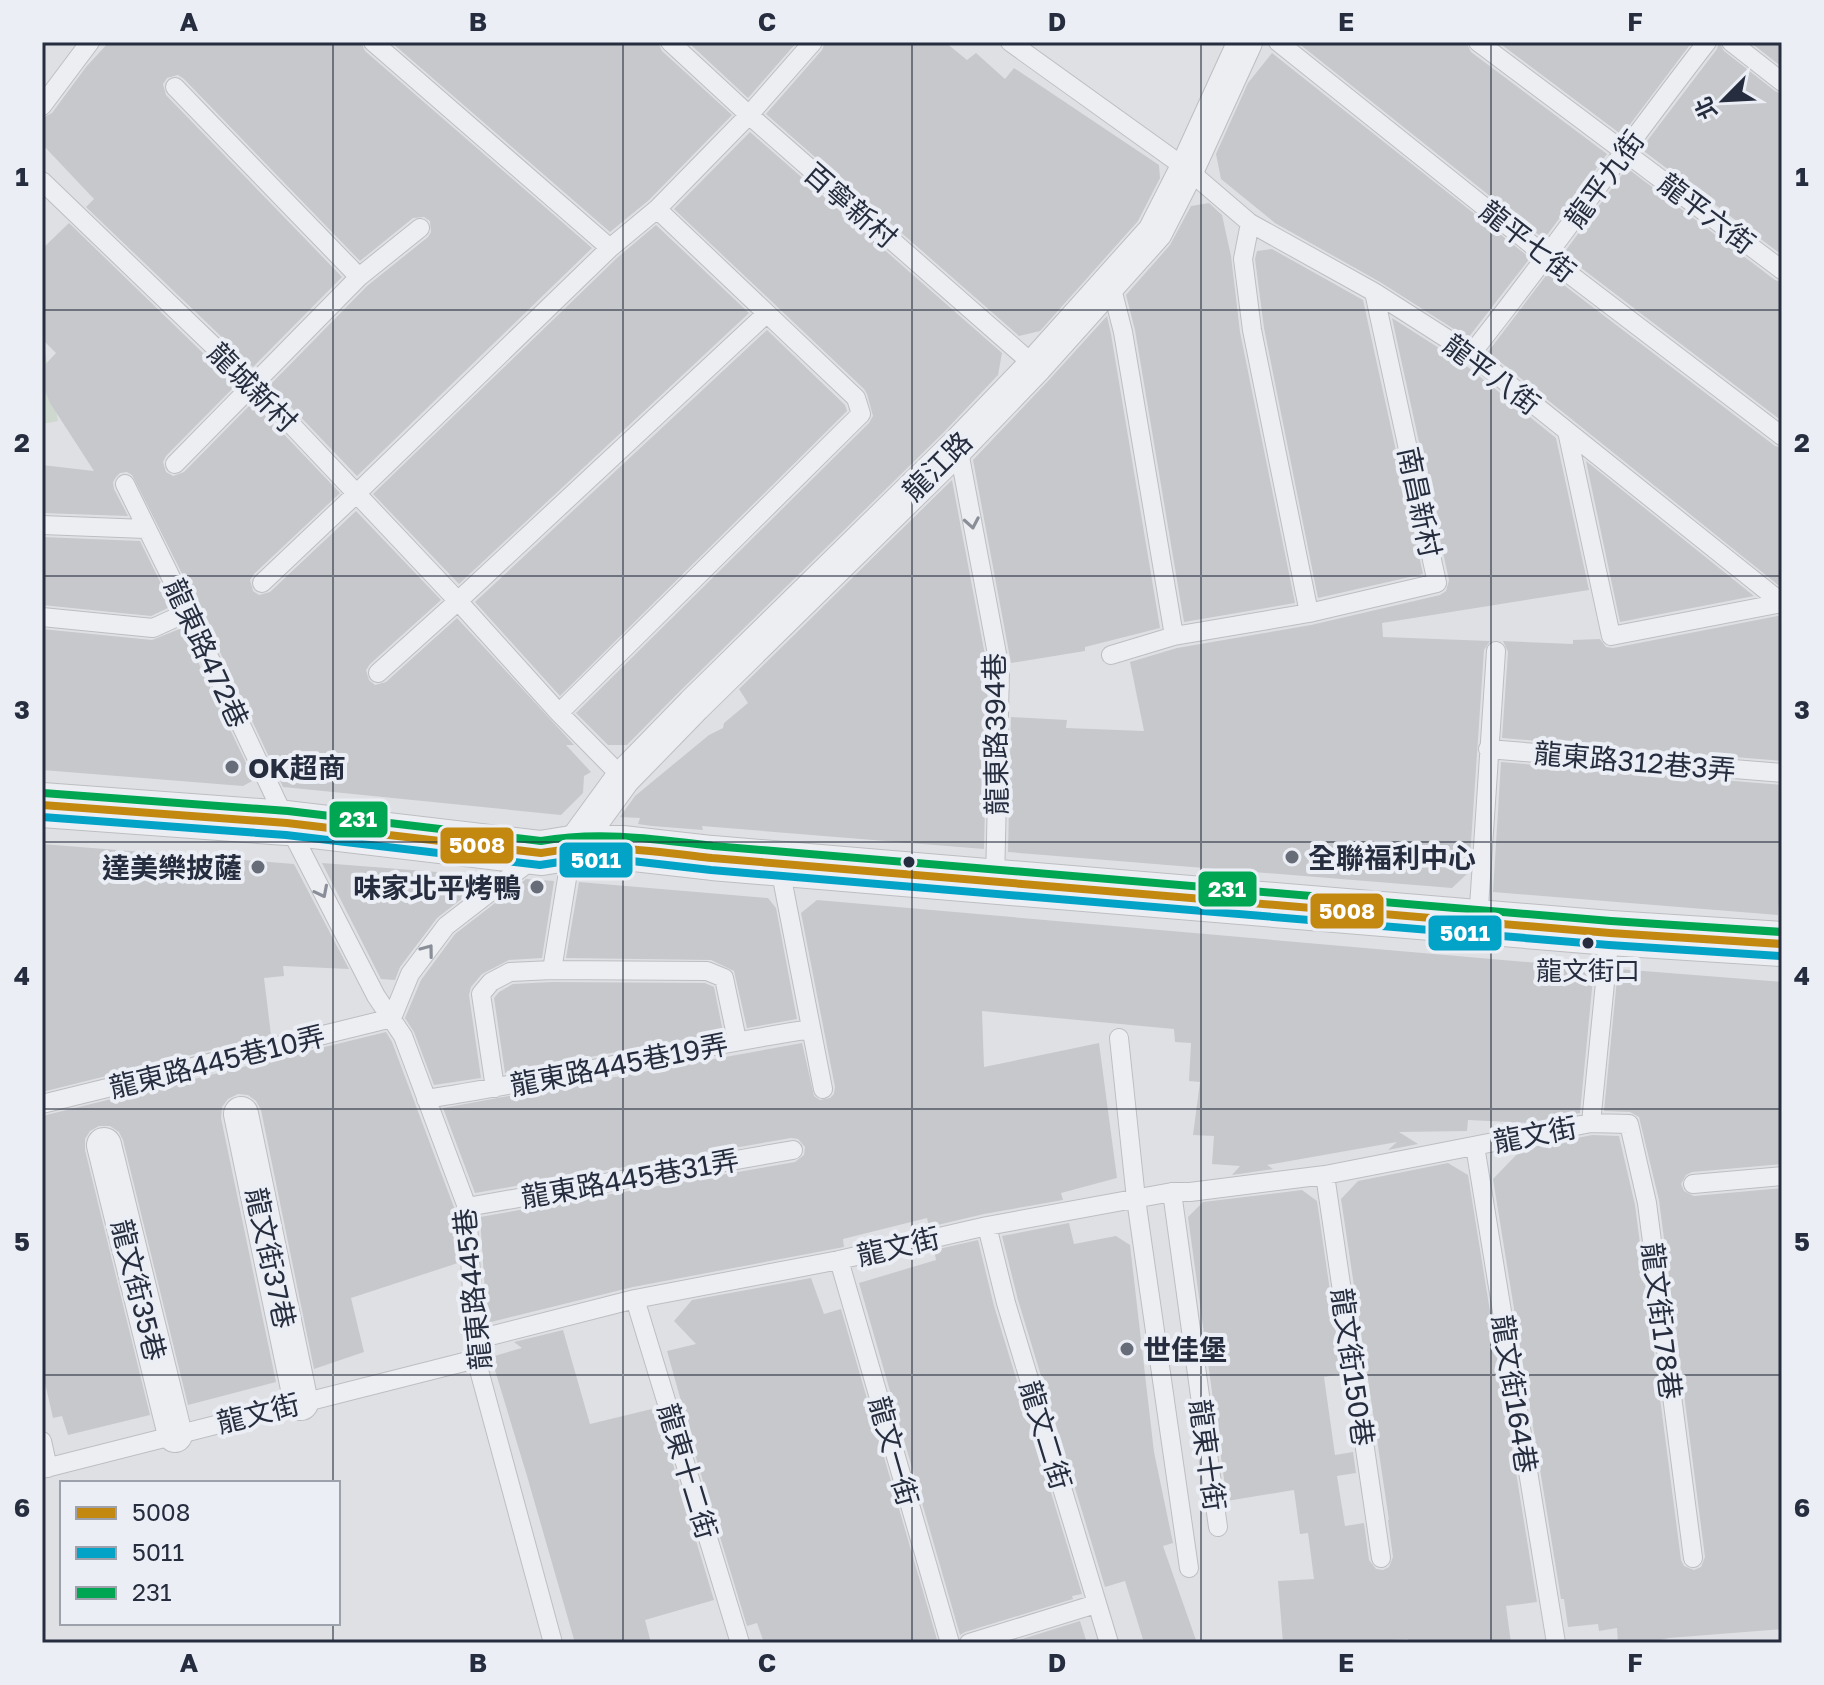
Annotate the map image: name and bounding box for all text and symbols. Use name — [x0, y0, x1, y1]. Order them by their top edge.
text: A — [180, 6, 199, 37]
text: B — [469, 6, 487, 37]
text: C — [758, 6, 776, 37]
text: D — [1048, 6, 1066, 37]
text: E — [1338, 6, 1354, 37]
text: F — [1627, 6, 1643, 37]
north arrow — [1684, 60, 1764, 140]
text: 北 — [1688, 93, 1722, 124]
street label: 龍平九街 — [1558, 124, 1650, 234]
street label: 百寧新村 — [798, 156, 904, 254]
text: 1 — [15, 161, 29, 192]
text: 1 — [1795, 161, 1809, 192]
street label: 龍平六街 — [1652, 166, 1762, 260]
street label: 龍平七街 — [1474, 194, 1582, 288]
street label: 龍平八街 — [1437, 327, 1547, 421]
street label: 龍城新村 — [202, 336, 304, 438]
street label: 龍江路 — [896, 425, 978, 507]
text: 2 — [14, 427, 30, 458]
text: 2 — [1794, 427, 1810, 458]
street label: 南昌新村 — [1392, 444, 1448, 560]
one-way arrow — [962, 516, 979, 530]
street label: 龍東路472巷 — [158, 573, 256, 733]
street label: 龍東路394巷 — [977, 653, 1013, 815]
text: 3 — [14, 694, 30, 725]
text: 3 — [1794, 694, 1810, 725]
street label: 龍東路312巷3弄 — [1533, 736, 1737, 786]
place label: OK超商 — [248, 751, 346, 784]
marker: OK超商 — [223, 758, 241, 776]
line badge: 231 — [328, 800, 389, 839]
text: 231 — [339, 805, 377, 832]
line badge: 5008 — [439, 826, 515, 865]
text: 5008 — [449, 831, 505, 858]
line badge: 5011 — [558, 841, 634, 879]
place label: 全聯福利中心 — [1308, 841, 1476, 874]
text: 5011 — [571, 846, 621, 873]
marker: 全聯福利中心 — [1283, 848, 1301, 866]
place label: 達美樂披薩 — [102, 851, 242, 884]
unlabelled marker — [901, 854, 917, 870]
marker: 達美樂披薩 — [249, 858, 267, 876]
line badge: 231 — [1197, 870, 1258, 908]
place label: 味家北平烤鴨 — [353, 871, 521, 904]
text: 231 — [1208, 875, 1246, 902]
marker: 味家北平烤鴨 — [528, 878, 546, 896]
one-way arrow — [313, 884, 328, 899]
line badge: 5008 — [1309, 892, 1385, 930]
text: 5008 — [1319, 897, 1375, 924]
line badge: 5011 — [1427, 914, 1503, 952]
text: 5011 — [1440, 919, 1490, 946]
marker: 龍文街口 — [1580, 935, 1596, 951]
one-way arrow — [419, 944, 433, 959]
place label: 龍文街口 — [1536, 955, 1640, 986]
text: 4 — [14, 960, 30, 991]
text: 4 — [1794, 960, 1810, 991]
street label: 龍東路445巷10弄 — [106, 1018, 328, 1104]
street label: 龍東路445巷19弄 — [507, 1027, 731, 1101]
street label: 龍文街 — [1491, 1110, 1579, 1158]
street label: 龍東路445巷31弄 — [519, 1143, 741, 1213]
street label: 龍文街37巷 — [240, 1185, 302, 1331]
street label: 龍東路445巷 — [447, 1207, 497, 1371]
street label: 龍文街35巷 — [105, 1216, 173, 1364]
street label: 龍文街 — [853, 1220, 943, 1272]
text: 5 — [14, 1226, 30, 1257]
text: 5 — [1794, 1226, 1810, 1257]
street label: 龍文街178巷 — [1636, 1241, 1688, 1401]
street label: 龍文街150巷 — [1326, 1286, 1380, 1448]
street label: 龍文街164巷 — [1486, 1313, 1544, 1475]
place label: 世佳堡 — [1143, 1333, 1227, 1366]
marker: 世佳堡 — [1118, 1340, 1136, 1358]
street label: 龍文二街 — [1014, 1377, 1078, 1493]
street label: 龍文街 — [213, 1387, 303, 1439]
street label: 龍文一街 — [863, 1393, 925, 1509]
street label: 龍東十街 — [1184, 1397, 1232, 1513]
street label: 龍東十二街 — [652, 1399, 724, 1543]
legend — [60, 1481, 340, 1625]
text: 6 — [14, 1492, 30, 1523]
text: 6 — [1794, 1492, 1810, 1523]
text: 5008 — [132, 1497, 190, 1526]
text: 5011 — [132, 1537, 184, 1566]
text: 231 — [132, 1577, 172, 1606]
text: A — [180, 1647, 199, 1678]
text: B — [469, 1647, 487, 1678]
text: C — [758, 1647, 776, 1678]
text: D — [1048, 1647, 1066, 1678]
text: E — [1338, 1647, 1354, 1678]
text: F — [1627, 1647, 1643, 1678]

